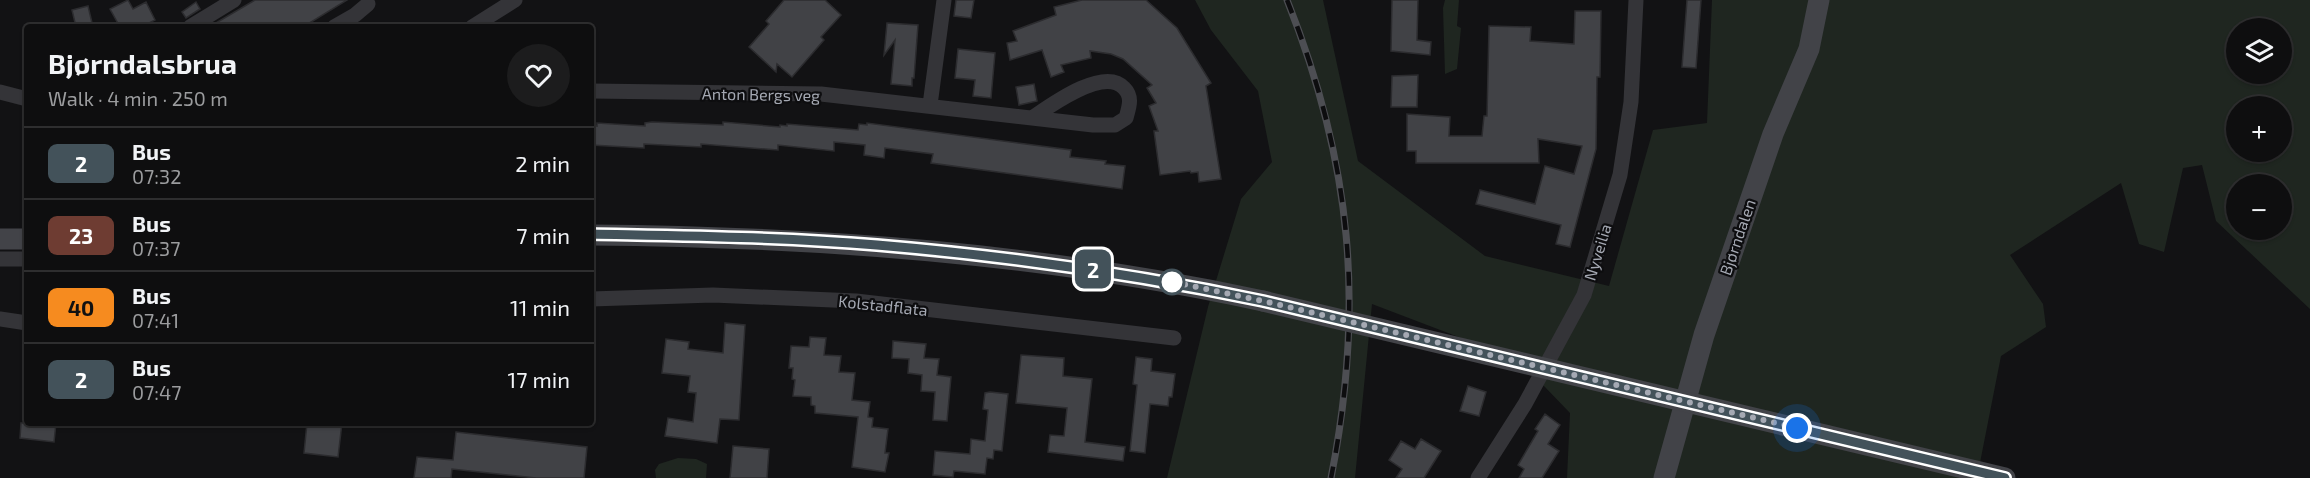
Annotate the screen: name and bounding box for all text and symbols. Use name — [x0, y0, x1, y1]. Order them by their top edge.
map controls — [2226, 18, 2292, 240]
button: layers — [2226, 18, 2292, 84]
button: heart — [507, 44, 570, 107]
text: Bjørndalsbrua — [48, 46, 237, 80]
street label: Anton Bergs veg — [702, 83, 820, 105]
text: Walk · 4 min · 250 m — [48, 86, 228, 110]
button: + — [2226, 96, 2292, 162]
text: Bus — [132, 138, 171, 164]
text: 2 min — [515, 150, 570, 176]
text: 2 — [75, 151, 87, 176]
text: 07:32 — [132, 164, 181, 188]
button: − — [2226, 174, 2292, 240]
street label: Bjørndalen — [1715, 196, 1760, 278]
text: Bus — [132, 210, 171, 236]
street label: Nyveilia — [1579, 221, 1615, 283]
text: 7 min — [516, 222, 570, 248]
text: 23 — [69, 223, 93, 248]
text: 07:37 — [132, 236, 180, 260]
line badge: 2 — [1074, 250, 1112, 288]
text: 2 — [1087, 257, 1099, 282]
unlabelled marker — [1159, 269, 1185, 295]
text: Bus — [132, 282, 171, 308]
street label: Kolstadflata — [837, 291, 929, 319]
text: 11 min — [510, 294, 570, 320]
text: 40 — [68, 295, 94, 320]
text: 07:41 — [132, 308, 179, 332]
text: Bus — [132, 354, 171, 380]
text: 17 min — [508, 366, 570, 392]
text: 2 — [75, 367, 87, 392]
text: 07:47 — [132, 380, 182, 404]
your location — [1782, 413, 1812, 443]

